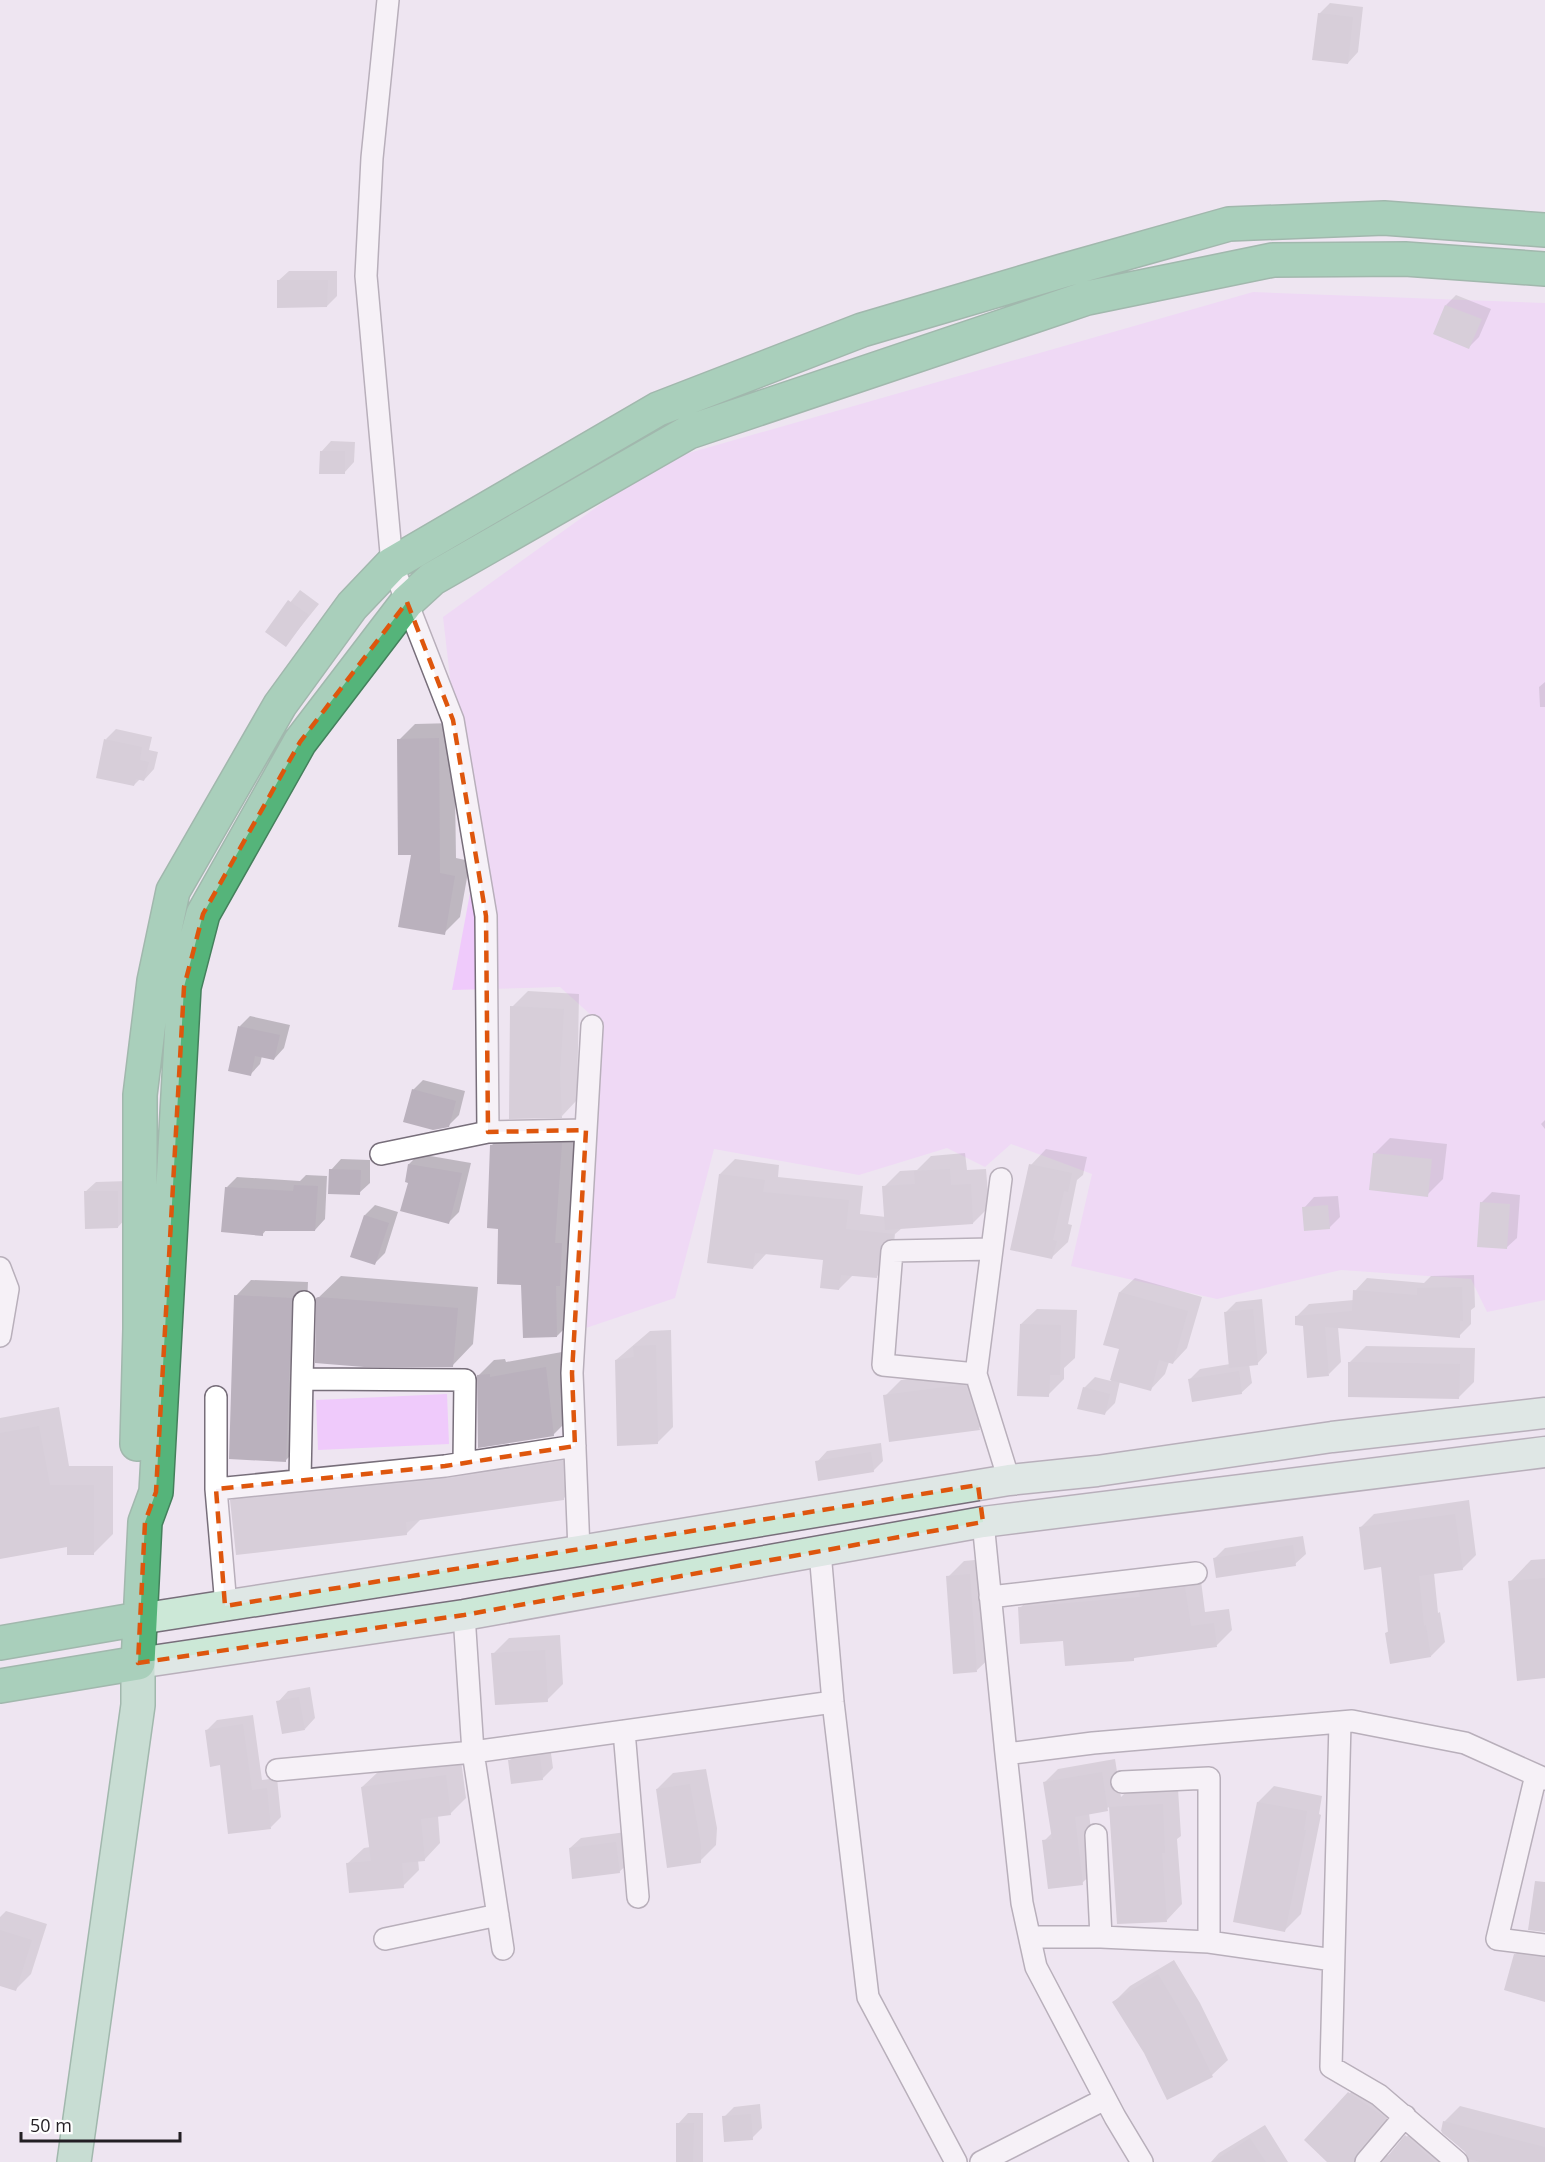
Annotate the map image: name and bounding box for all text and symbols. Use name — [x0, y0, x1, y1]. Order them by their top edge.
scale bar — [21, 2105, 180, 2143]
text: 50 m — [30, 2113, 72, 2137]

